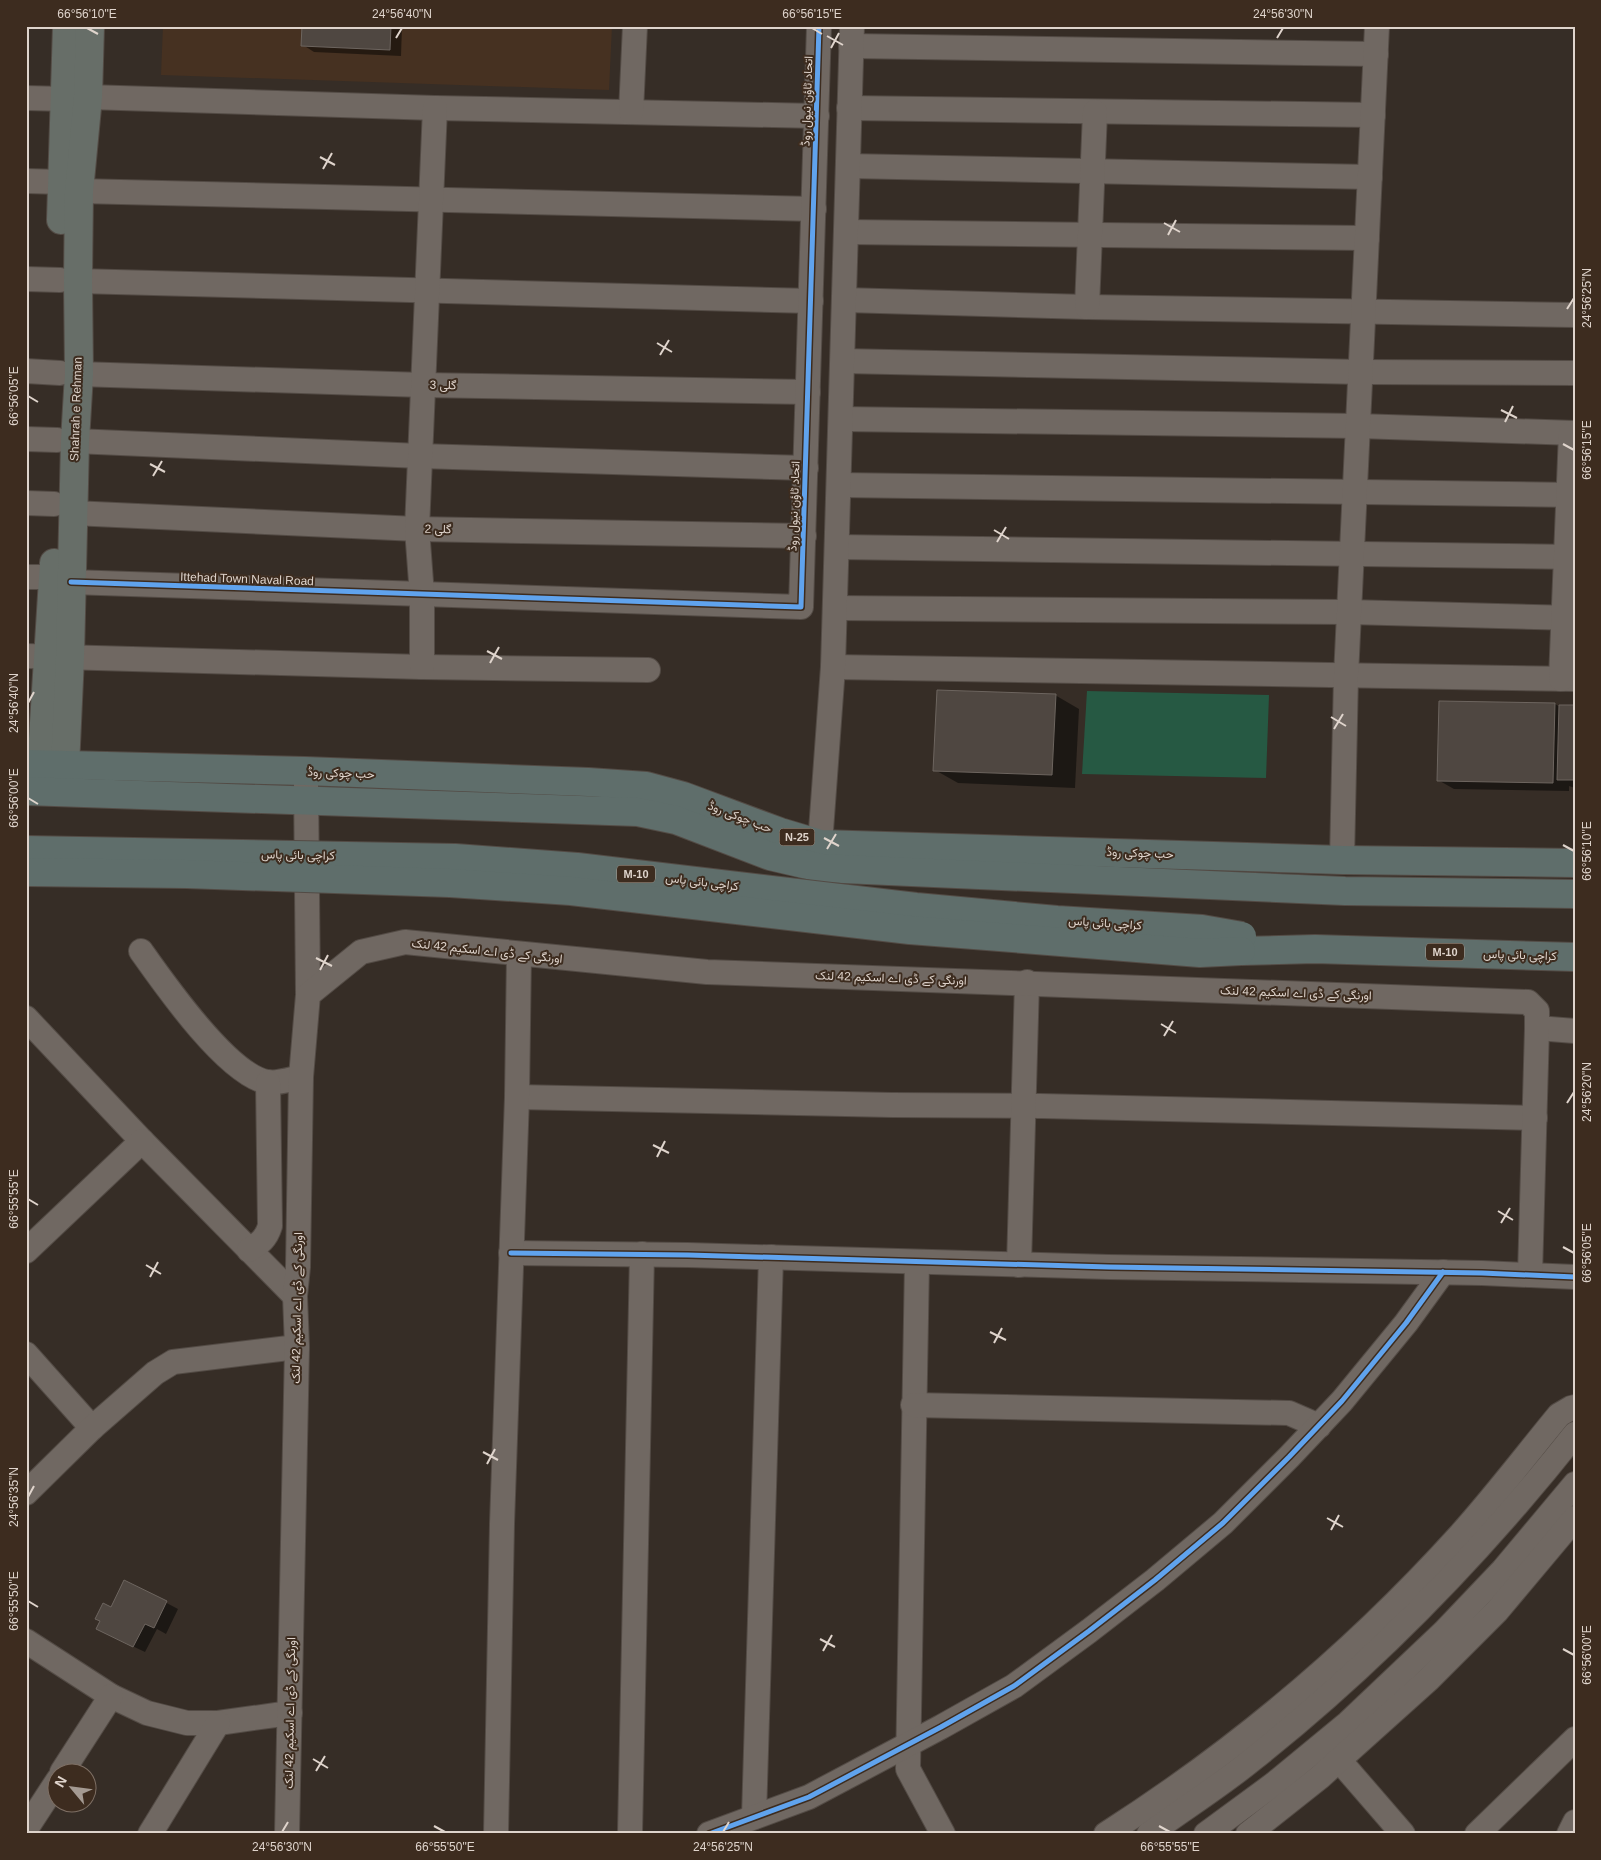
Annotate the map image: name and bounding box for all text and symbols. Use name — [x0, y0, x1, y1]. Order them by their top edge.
text: 66°56'10"E — [57, 7, 117, 21]
text: 24°56'40"N — [372, 7, 432, 21]
text: 66°56'15"E — [782, 7, 842, 21]
text: 24°56'30"N — [1253, 7, 1313, 21]
street label: اتحاد ٹاؤن نیول روڈ — [798, 56, 817, 146]
text: 24°56'25"N — [1580, 268, 1594, 328]
street label: Shahrah e Rehman — [67, 357, 85, 461]
text: 66°56'05"E — [7, 366, 21, 426]
street label: گلی 3 — [429, 378, 457, 393]
text: 66°56'15"E — [1580, 420, 1594, 480]
street label: اتحاد ٹاؤن نیول روڈ — [785, 461, 804, 551]
street label: گلی 2 — [424, 522, 452, 537]
street label: Ittehad Town Naval Road — [180, 570, 314, 588]
text: 24°56'40"N — [7, 673, 21, 733]
street label: حب چوکی روڈ — [307, 765, 375, 782]
text: 66°56'00"E — [7, 768, 21, 828]
street label: حب چوکی روڈ — [706, 798, 774, 837]
text: 66°56'10"E — [1580, 821, 1594, 881]
road number: N-25 — [780, 829, 814, 846]
street label: حب چوکی روڈ — [1106, 845, 1174, 862]
street label: کراچی بائی پاس — [261, 847, 335, 864]
road number: M-10 — [617, 866, 655, 882]
street label: کراچی بائی پاس — [664, 871, 739, 894]
street label: کراچی بائی پاس — [1068, 913, 1142, 934]
street label: اورنگی کے ڈی اے اسکیم 42 لنک — [411, 936, 563, 967]
road number: M-10 — [1426, 944, 1464, 960]
street label: کراچی بائی پاس — [1483, 947, 1557, 964]
street label: اورنگی کے ڈی اے اسکیم 42 لنک — [815, 968, 967, 989]
street label: اورنگی کے ڈی اے اسکیم 42 لنک — [1220, 983, 1372, 1004]
text: 24°56'20"N — [1580, 1062, 1594, 1122]
text: 66°55'55"E — [7, 1169, 21, 1229]
text: 66°56'05"E — [1580, 1223, 1594, 1283]
street label: اورنگی کے ڈی اے اسکیم 42 لنک — [289, 1232, 306, 1384]
text: 24°56'35"N — [7, 1467, 21, 1527]
text: 66°55'50"E — [7, 1571, 21, 1631]
text: 66°56'00"E — [1580, 1625, 1594, 1685]
street label: اورنگی کے ڈی اے اسکیم 42 لنک — [282, 1637, 299, 1789]
north arrow — [48, 1762, 98, 1812]
text: N — [51, 1773, 70, 1790]
text: 24°56'30"N — [252, 1840, 312, 1854]
text: 66°55'50"E — [415, 1840, 475, 1854]
text: 24°56'25"N — [693, 1840, 753, 1854]
text: 66°55'55"E — [1140, 1840, 1200, 1854]

